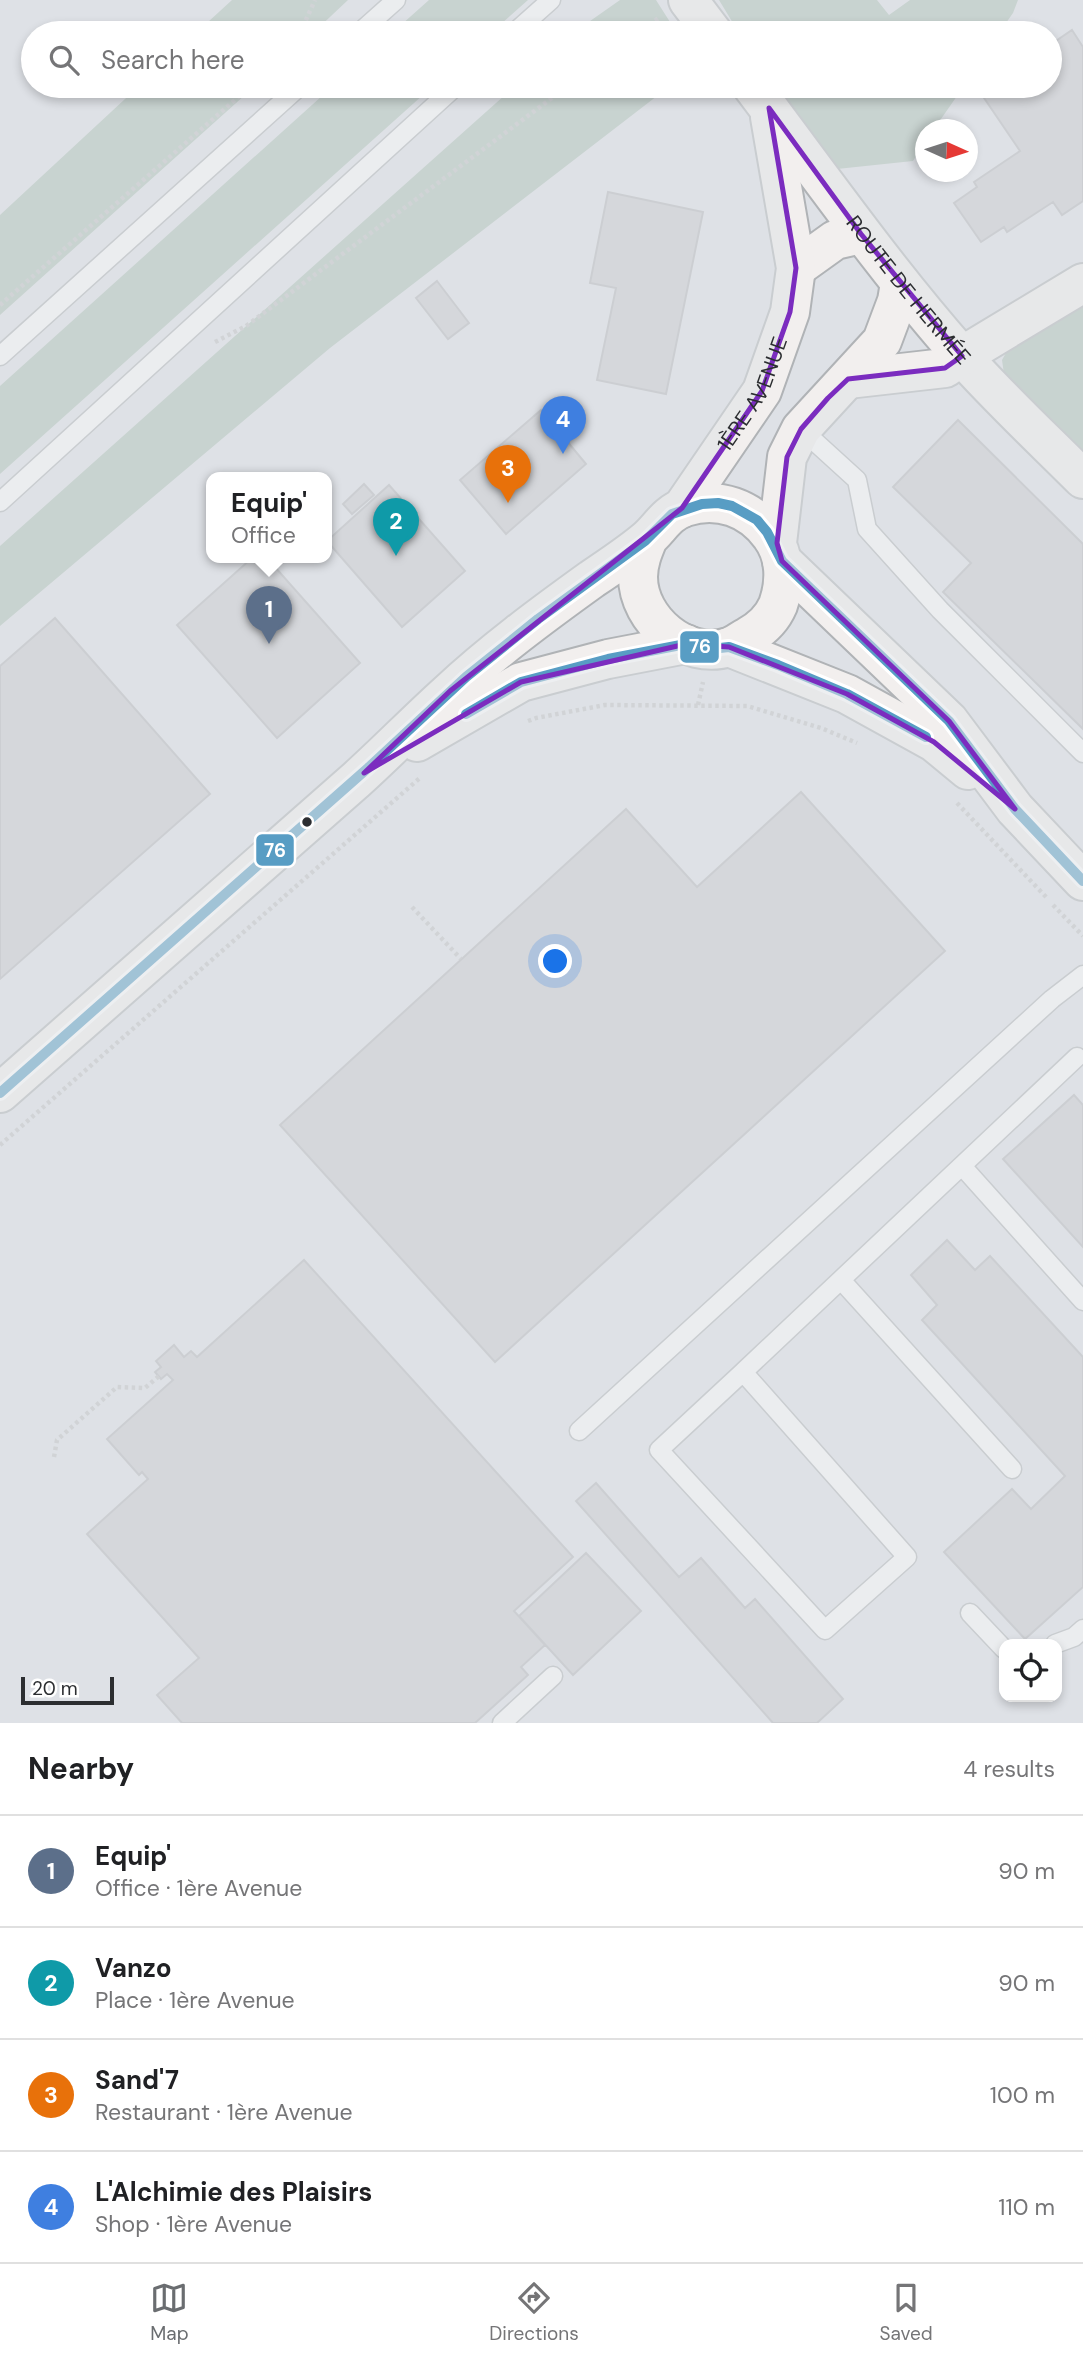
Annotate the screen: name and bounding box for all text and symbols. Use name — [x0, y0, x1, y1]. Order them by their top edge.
search box — [21, 21, 1062, 98]
icon: search — [45, 41, 83, 79]
text: Search here — [101, 43, 244, 77]
north arrow — [915, 119, 978, 182]
street label: ROUTE DE HERMÉE — [840, 210, 977, 370]
street label: 1ÈRE AVENUE — [711, 333, 794, 457]
pin: 4 — [540, 396, 586, 454]
pin: 3 — [485, 445, 531, 503]
popup — [206, 472, 332, 563]
text: Equip' — [231, 486, 307, 520]
pin: 2 — [373, 498, 419, 556]
text: Office — [231, 520, 296, 550]
pin: 1 — [246, 586, 292, 644]
line badge: 76 — [679, 630, 720, 664]
text: 76 — [689, 634, 711, 659]
unlabelled marker — [300, 815, 314, 829]
line badge: 76 — [255, 833, 295, 867]
text: 76 — [264, 838, 286, 863]
your location — [538, 944, 572, 978]
map controls — [999, 1639, 1062, 1702]
button: locate — [999, 1639, 1062, 1702]
scale bar — [21, 1674, 114, 1706]
text: 20 m — [32, 1676, 78, 1701]
text: Nearby — [28, 1749, 134, 1788]
text: 4 results — [963, 1754, 1055, 1784]
text: Equip' — [95, 1839, 171, 1873]
text: 1 — [47, 1856, 55, 1886]
text: 90 m — [998, 1856, 1055, 1886]
text: Office · 1ère Avenue — [95, 1873, 302, 1903]
text: Vanzo — [95, 1951, 172, 1985]
text: 2 — [44, 1968, 58, 1998]
text: 90 m — [998, 1968, 1055, 1998]
text: Place · 1ère Avenue — [95, 1985, 295, 2015]
text: Sand'7 — [95, 2063, 179, 2097]
text: 3 — [44, 2080, 58, 2110]
text: 100 m — [990, 2080, 1055, 2110]
text: Restaurant · 1ère Avenue — [95, 2097, 352, 2127]
text: L'Alchimie des Plaisirs — [95, 2175, 372, 2209]
text: 4 — [44, 2192, 58, 2222]
text: 110 m — [998, 2192, 1055, 2222]
text: Shop · 1ère Avenue — [95, 2209, 292, 2239]
tab: Map — [150, 2279, 189, 2346]
tab: Directions — [489, 2279, 579, 2346]
tab: Saved — [879, 2279, 933, 2346]

